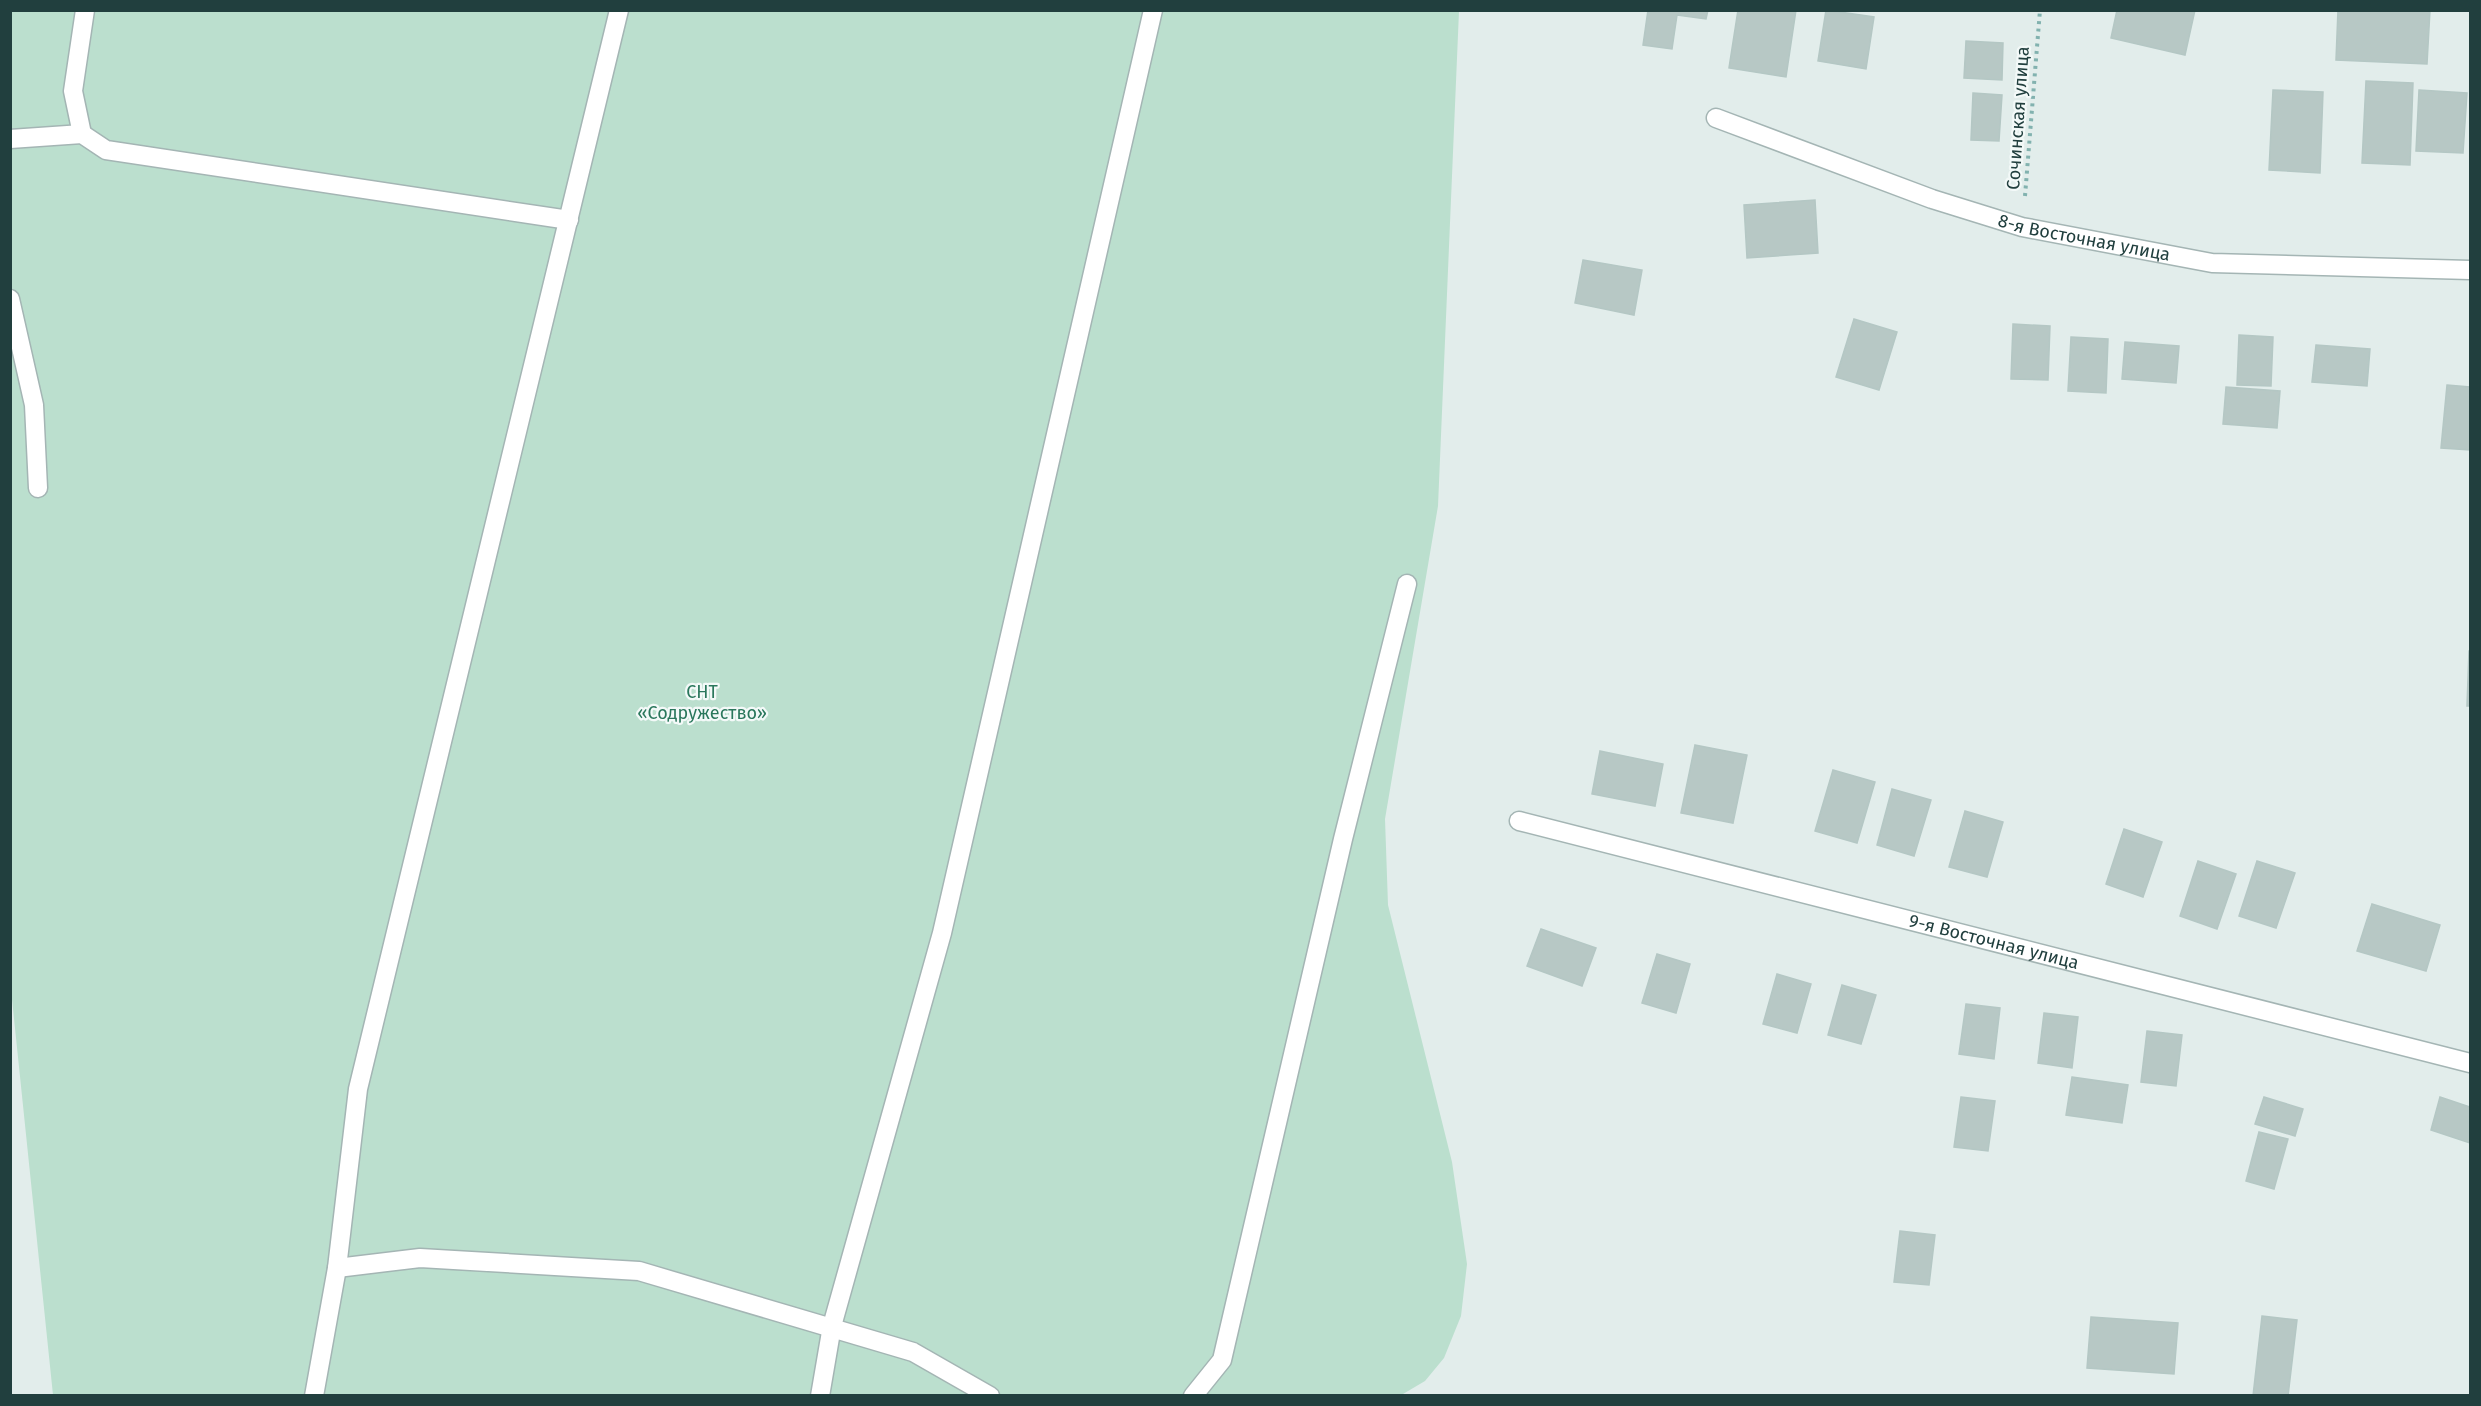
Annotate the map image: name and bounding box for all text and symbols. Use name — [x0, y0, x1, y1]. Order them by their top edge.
street label: Сочинская улица — [2002, 45, 2034, 191]
street label: 8-я Восточная улица — [1995, 209, 2172, 266]
park label: СНТ «Содружество» — [637, 681, 767, 724]
street label: 9-я Восточная улица — [1906, 910, 2081, 974]

